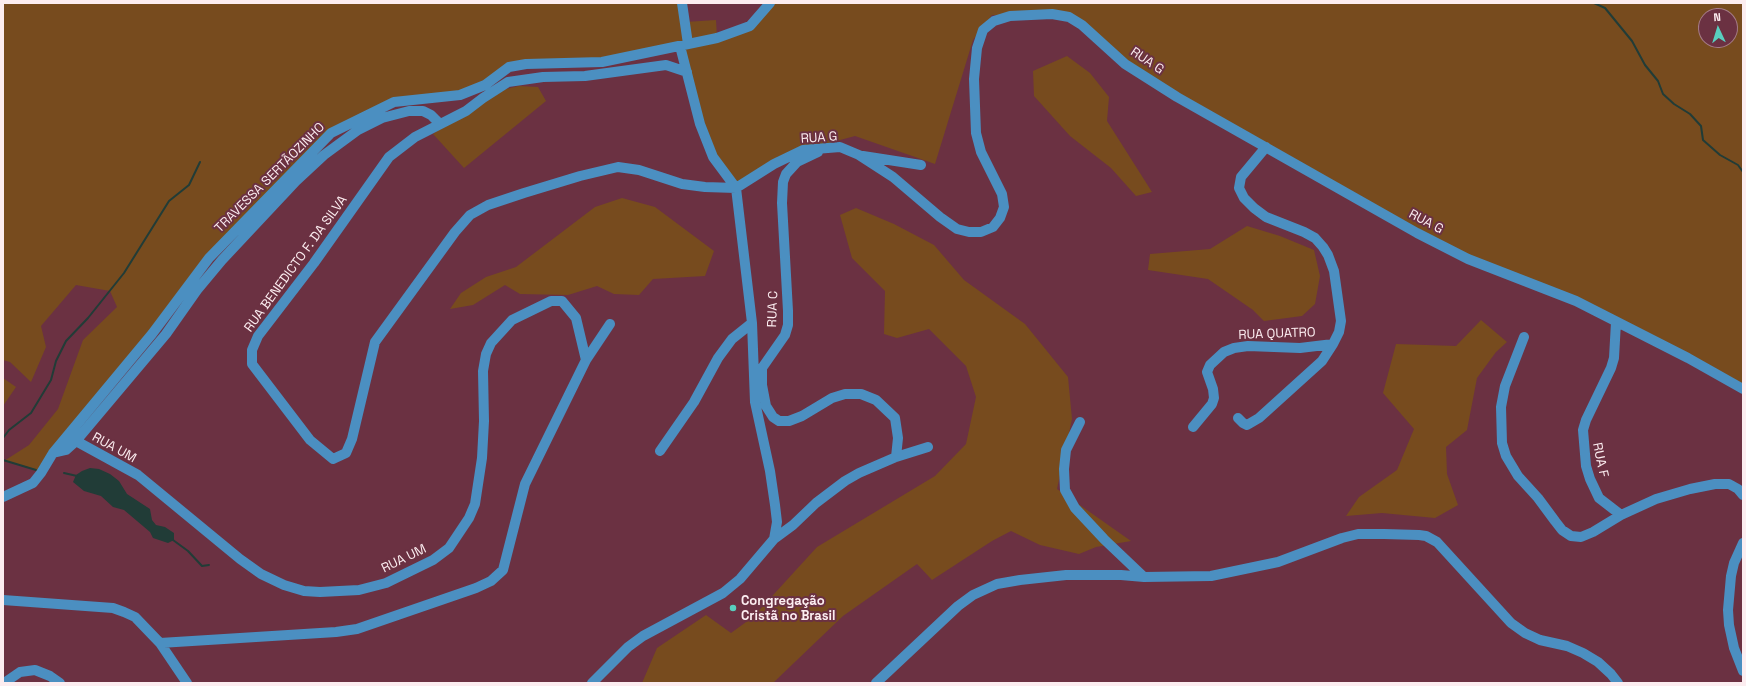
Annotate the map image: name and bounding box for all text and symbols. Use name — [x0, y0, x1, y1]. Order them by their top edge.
north arrow — [1698, 8, 1738, 48]
text: N — [1713, 10, 1721, 24]
street label: RUA G — [1127, 44, 1167, 78]
street label: TRAVESSA SERTÃOZINHO — [212, 120, 328, 236]
street label: RUA G — [800, 129, 838, 147]
street label: RUA BENEDICTO F. DA SILVA — [241, 193, 351, 335]
street label: RUA G — [1406, 206, 1446, 238]
street label: RUA C — [765, 290, 781, 328]
street label: RUA QUATRO — [1238, 325, 1316, 343]
street label: RUA UM — [89, 430, 139, 466]
street label: RUA F — [1589, 441, 1611, 479]
street label: RUA UM — [379, 541, 429, 577]
place label: Congregação Cristã no Brasil — [741, 593, 835, 624]
marker: Congregação Cristã no Brasil — [728, 603, 738, 613]

